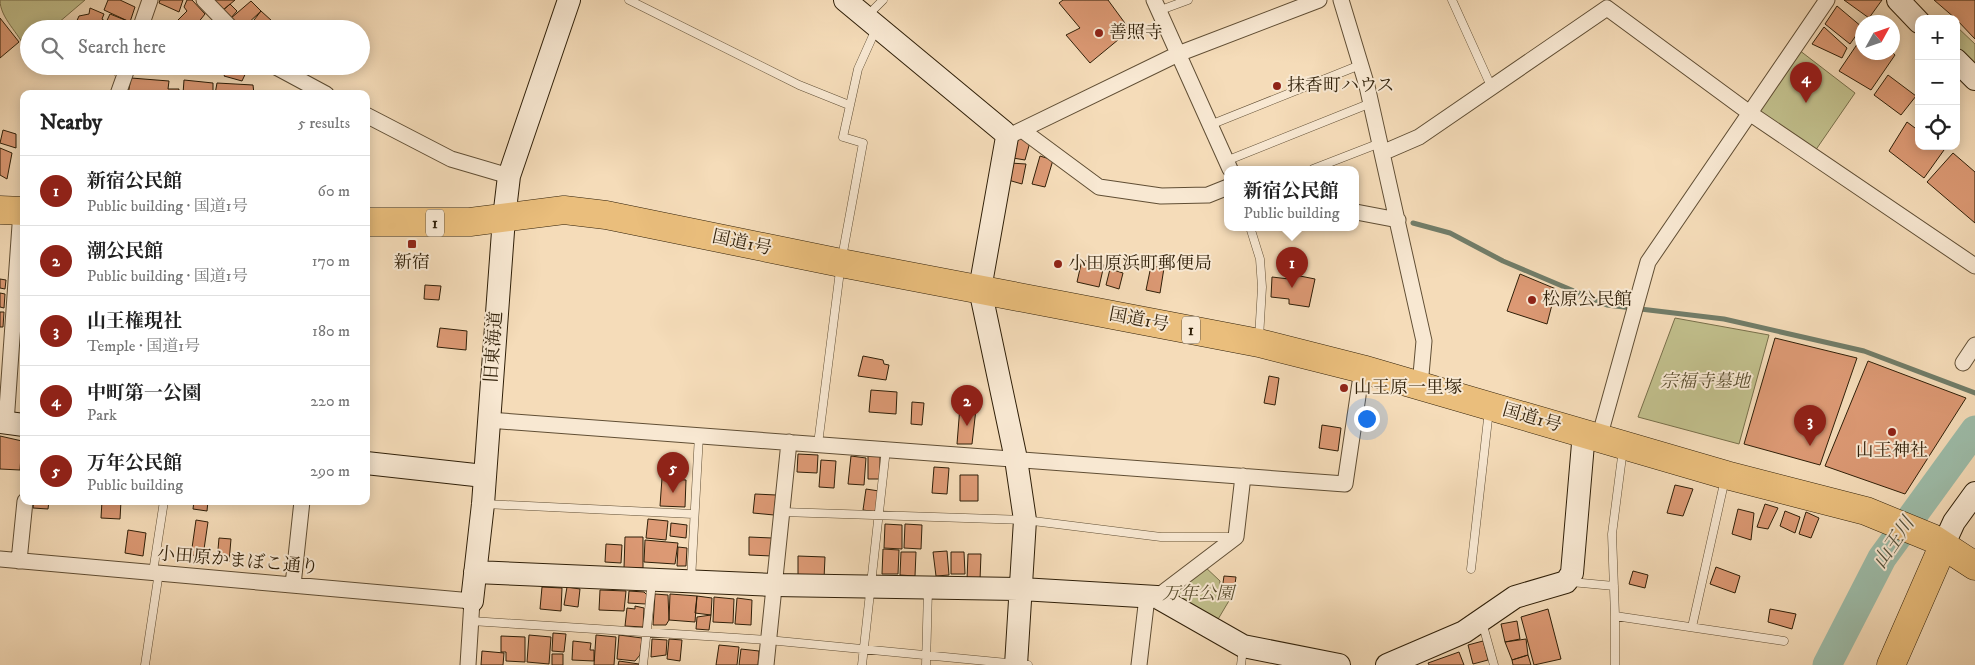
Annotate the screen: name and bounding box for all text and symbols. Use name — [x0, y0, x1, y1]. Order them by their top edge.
north arrow — [1855, 15, 1900, 60]
map controls — [1915, 15, 1960, 150]
button: + — [1915, 15, 1960, 60]
search box — [20, 20, 370, 75]
place label: 善照寺 — [1109, 22, 1163, 44]
marker: 善照寺 — [1093, 27, 1105, 39]
icon: search — [38, 34, 66, 62]
text: Search here — [78, 36, 166, 59]
button: − — [1915, 60, 1960, 105]
pin: 4 — [1790, 62, 1822, 103]
place label: 抹香町ハウス — [1287, 75, 1394, 97]
marker: 抹香町ハウス — [1271, 80, 1283, 92]
button: locate — [1915, 105, 1960, 150]
text: Nearby — [40, 110, 102, 136]
text: 5 results — [298, 113, 350, 133]
popup — [1224, 166, 1359, 231]
text: 新宿公民館 — [87, 170, 182, 193]
text: 新宿公民館 — [1243, 180, 1338, 203]
text: 1 — [53, 181, 59, 201]
text: 60 m — [318, 181, 350, 201]
text: Public building · 国道1号 — [87, 196, 248, 216]
text: Public building — [1243, 203, 1340, 223]
road number: 1 — [426, 210, 444, 237]
street label: 国道1号 — [710, 226, 774, 260]
marker: 新宿 — [406, 238, 418, 250]
text: 潮公民館 — [87, 240, 163, 263]
pin: 1 — [1276, 247, 1308, 288]
text: 2 — [52, 251, 60, 271]
text: 170 m — [312, 251, 350, 271]
place label: 新宿 — [394, 252, 430, 274]
place label: 小田原浜町郵便局 — [1068, 253, 1212, 275]
marker: 小田原浜町郵便局 — [1052, 258, 1064, 270]
text: Public building · 国道1号 — [87, 266, 248, 286]
place label: 松原公民館 — [1542, 289, 1632, 311]
marker: 松原公民館 — [1526, 294, 1538, 306]
street label: 国道1号 — [1107, 303, 1171, 337]
text: 山王権現社 — [87, 310, 182, 333]
street label: 旧東海道 — [481, 310, 507, 384]
road number: 1 — [1182, 316, 1200, 344]
text: 3 — [53, 321, 59, 341]
text: 180 m — [312, 321, 350, 341]
text: Temple · 国道1号 — [87, 336, 200, 356]
park label: 宗福寺墓地 — [1660, 371, 1752, 393]
place label: 山王原一里塚 — [1354, 377, 1462, 399]
text: 中町第一公園 — [87, 382, 201, 405]
marker: 山王原一里塚 — [1338, 382, 1350, 394]
pin: 2 — [951, 385, 983, 426]
text: 4 — [51, 391, 61, 411]
text: 220 m — [310, 391, 350, 411]
street label: 国道1号 — [1500, 399, 1564, 437]
text: Park — [87, 405, 117, 425]
pin: 3 — [1794, 405, 1826, 446]
your location — [1354, 406, 1380, 432]
marker: 山王神社 — [1886, 426, 1898, 438]
place label: 山王神社 — [1856, 440, 1928, 462]
text: 万年公民館 — [87, 452, 182, 475]
pin: 5 — [657, 452, 689, 493]
text: 5 — [52, 461, 60, 481]
text: 290 m — [310, 461, 350, 481]
text: Public building — [87, 475, 183, 495]
water label: 山王川 — [1869, 511, 1921, 573]
street label: 小田原かまぼこ通り — [156, 543, 320, 579]
park label: 万年公園 — [1162, 583, 1237, 605]

